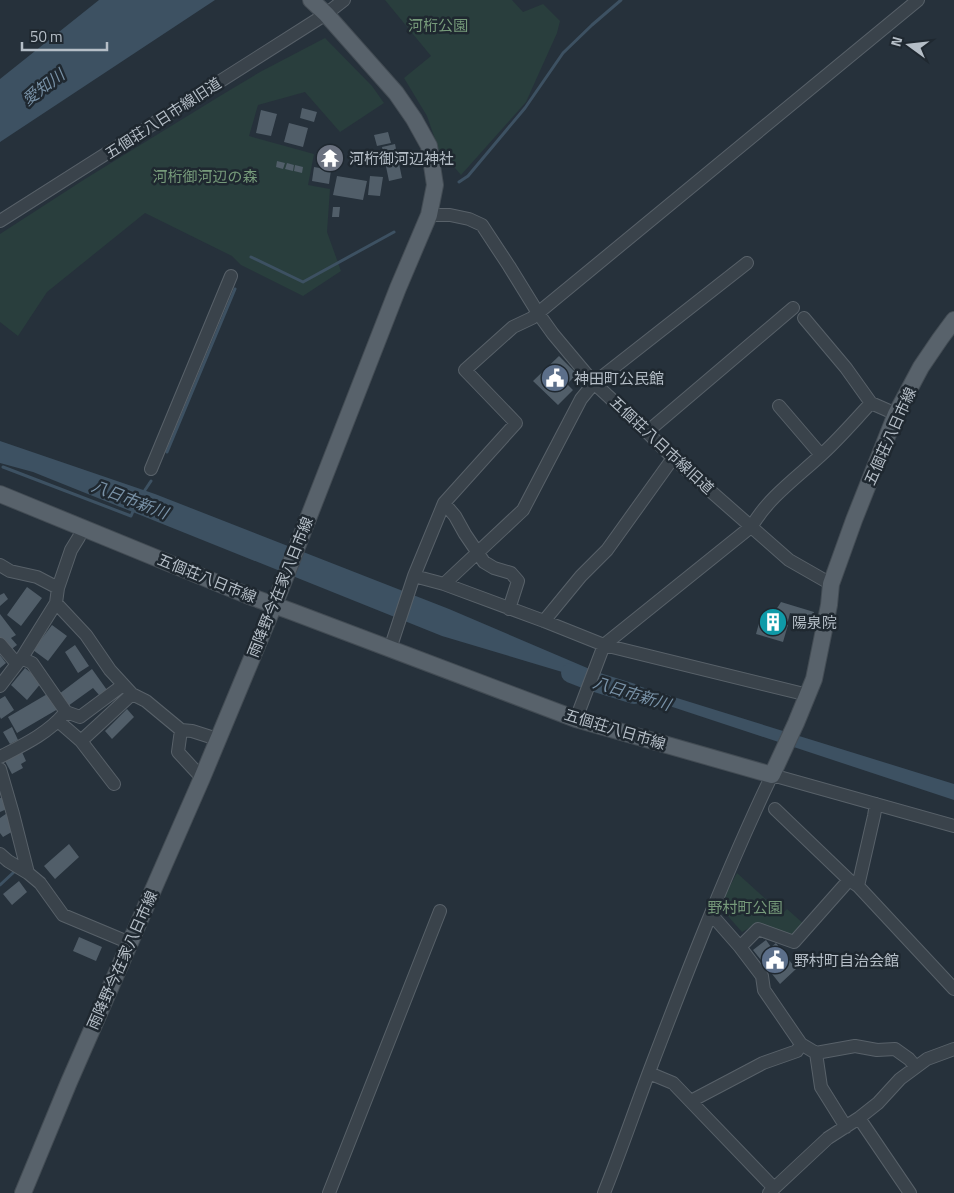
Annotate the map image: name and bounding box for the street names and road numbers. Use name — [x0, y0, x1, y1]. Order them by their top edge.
street label: 五個荘八日市線旧道 — [100, 72, 226, 164]
street label: 五個荘八日市線 — [858, 383, 922, 489]
street label: 五個荘八日市線旧道 — [605, 391, 719, 499]
street label: 雨降野今在家八日市線 — [241, 513, 319, 661]
street label: 五個荘八日市線 — [154, 548, 260, 608]
street label: 五個荘八日市線 — [561, 703, 669, 755]
street label: 雨降野今在家八日市線 — [81, 887, 163, 1033]

